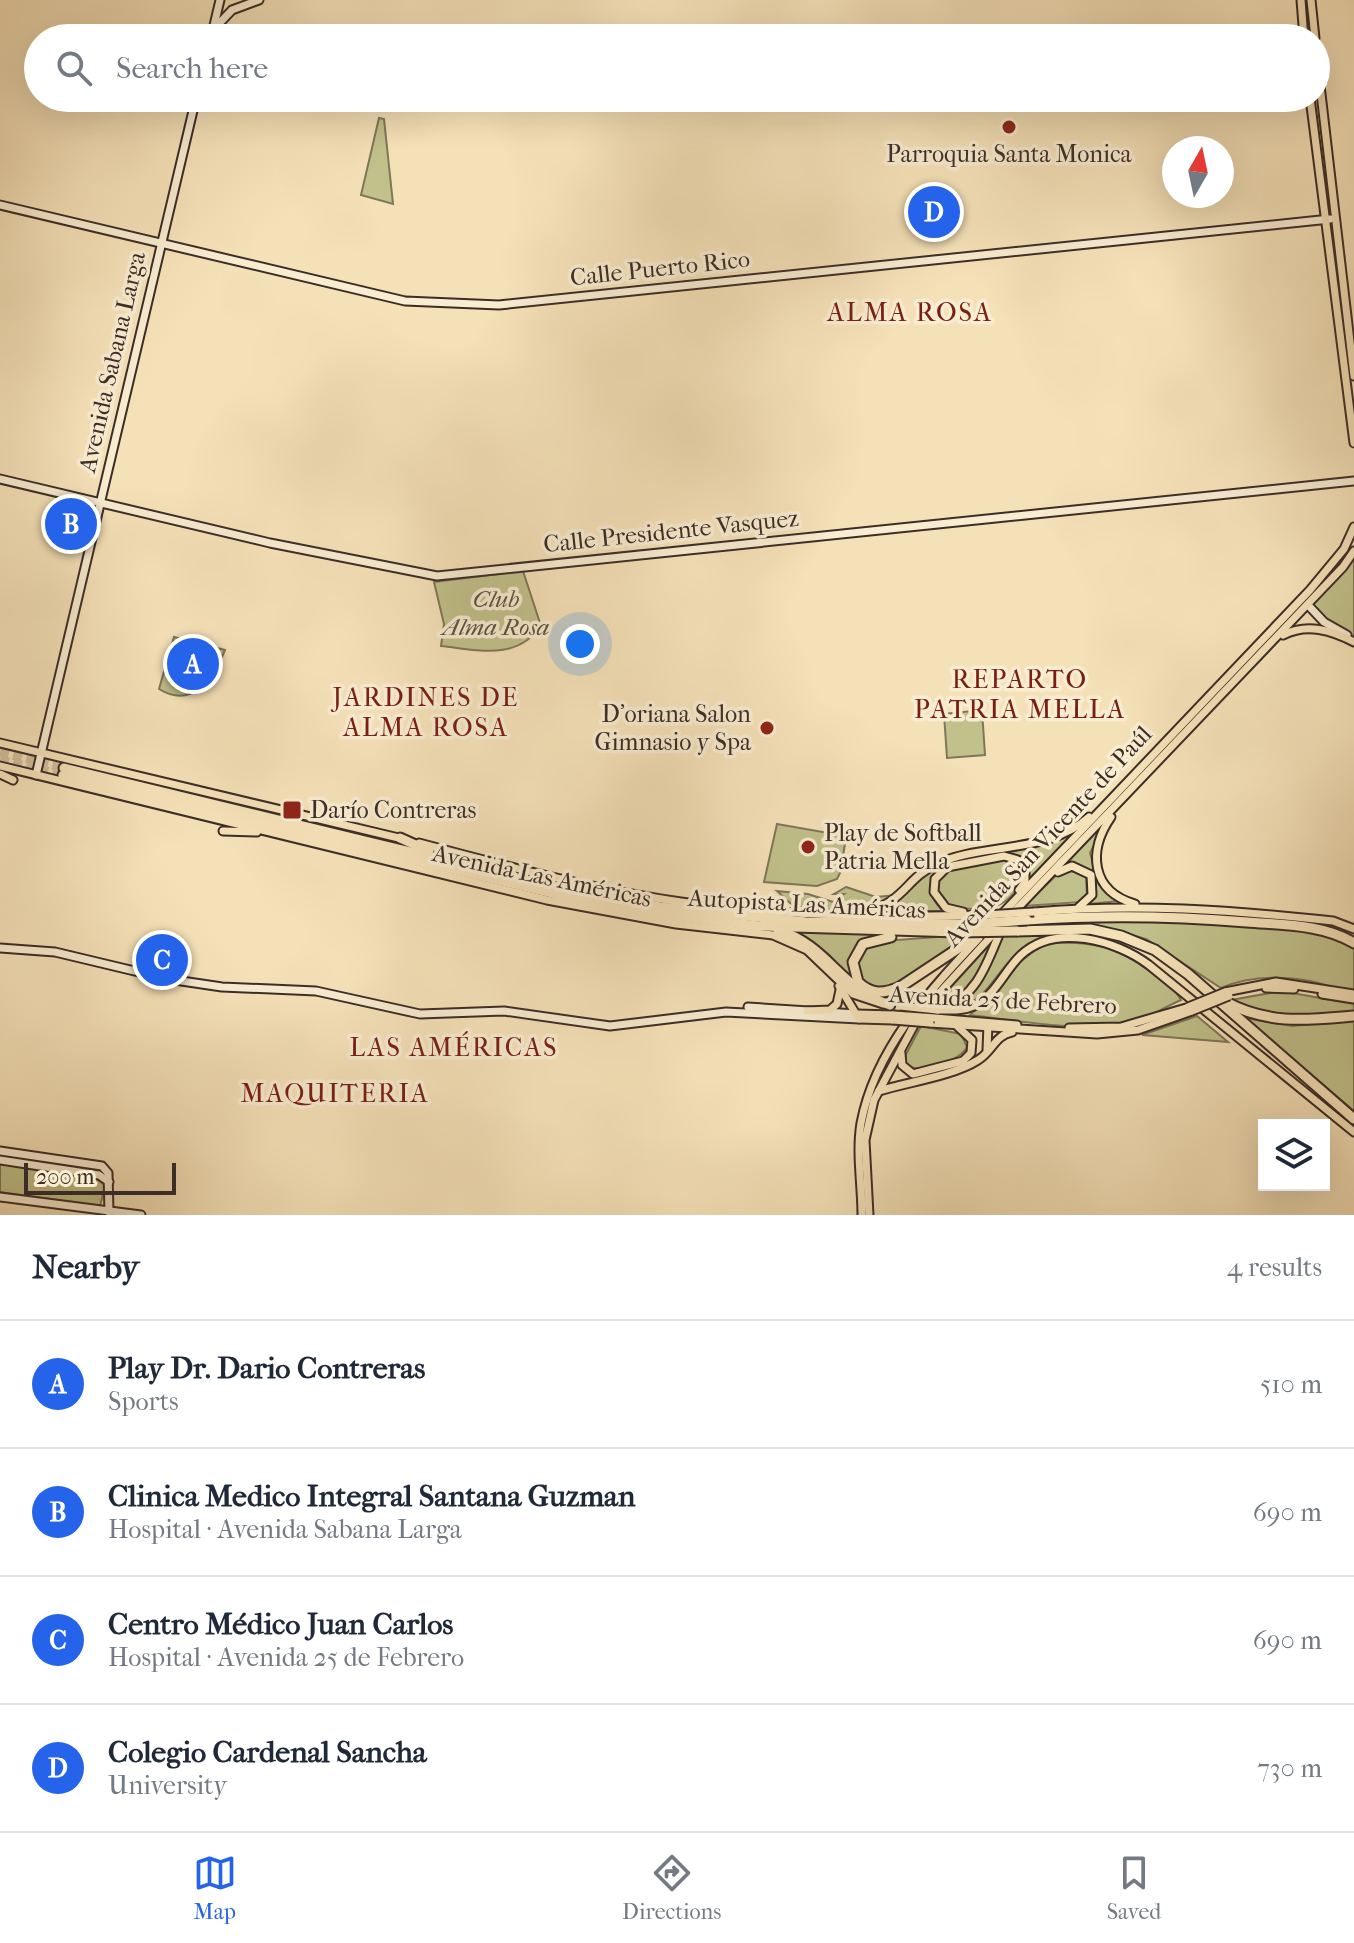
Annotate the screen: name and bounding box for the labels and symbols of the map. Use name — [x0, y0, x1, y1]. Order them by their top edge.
marker: Parroquia Santa Monica — [1000, 118, 1018, 136]
north arrow — [1162, 136, 1234, 208]
place label: Parroquia Santa Monica — [886, 140, 1133, 168]
pin: D — [908, 182, 960, 242]
street label: Calle Puerto Rico — [569, 245, 751, 291]
street label: Avenida Sabana Larga — [73, 248, 151, 476]
district label: ALMA ROSA — [826, 297, 993, 328]
pin: B — [45, 494, 97, 554]
street label: Calle Presidente Vasquez — [542, 504, 800, 558]
park label: Club Alma Rosa — [440, 585, 549, 641]
your location — [560, 624, 600, 664]
pin: A — [167, 634, 219, 694]
district label: REPARTO PATRIA MELLA — [914, 664, 1126, 725]
district label: JARDINES DE ALMA ROSA — [331, 682, 519, 743]
place label: D'oriana Salon Gimnasio y Spa — [594, 700, 752, 756]
marker: D'oriana Salon Gimnasio y Spa — [758, 719, 776, 737]
street label: Avenida San Vicente de Paúl — [938, 720, 1158, 953]
place label: Darío Contreras — [310, 796, 477, 824]
marker: Darío Contreras — [281, 799, 303, 821]
place label: Play de Softball Patria Mella — [824, 819, 982, 875]
marker: Play de Softball Patria Mella — [799, 838, 817, 856]
street label: Avenida Las Américas — [429, 839, 654, 913]
street label: Autopista Las Américas — [687, 884, 927, 924]
pin: C — [136, 930, 188, 990]
street label: Avenida 25 de Febrero — [888, 980, 1117, 1020]
district label: LAS AMÉRICAS — [350, 1031, 559, 1063]
district label: MAQUITERIA — [240, 1078, 430, 1109]
scale bar — [24, 1159, 176, 1195]

